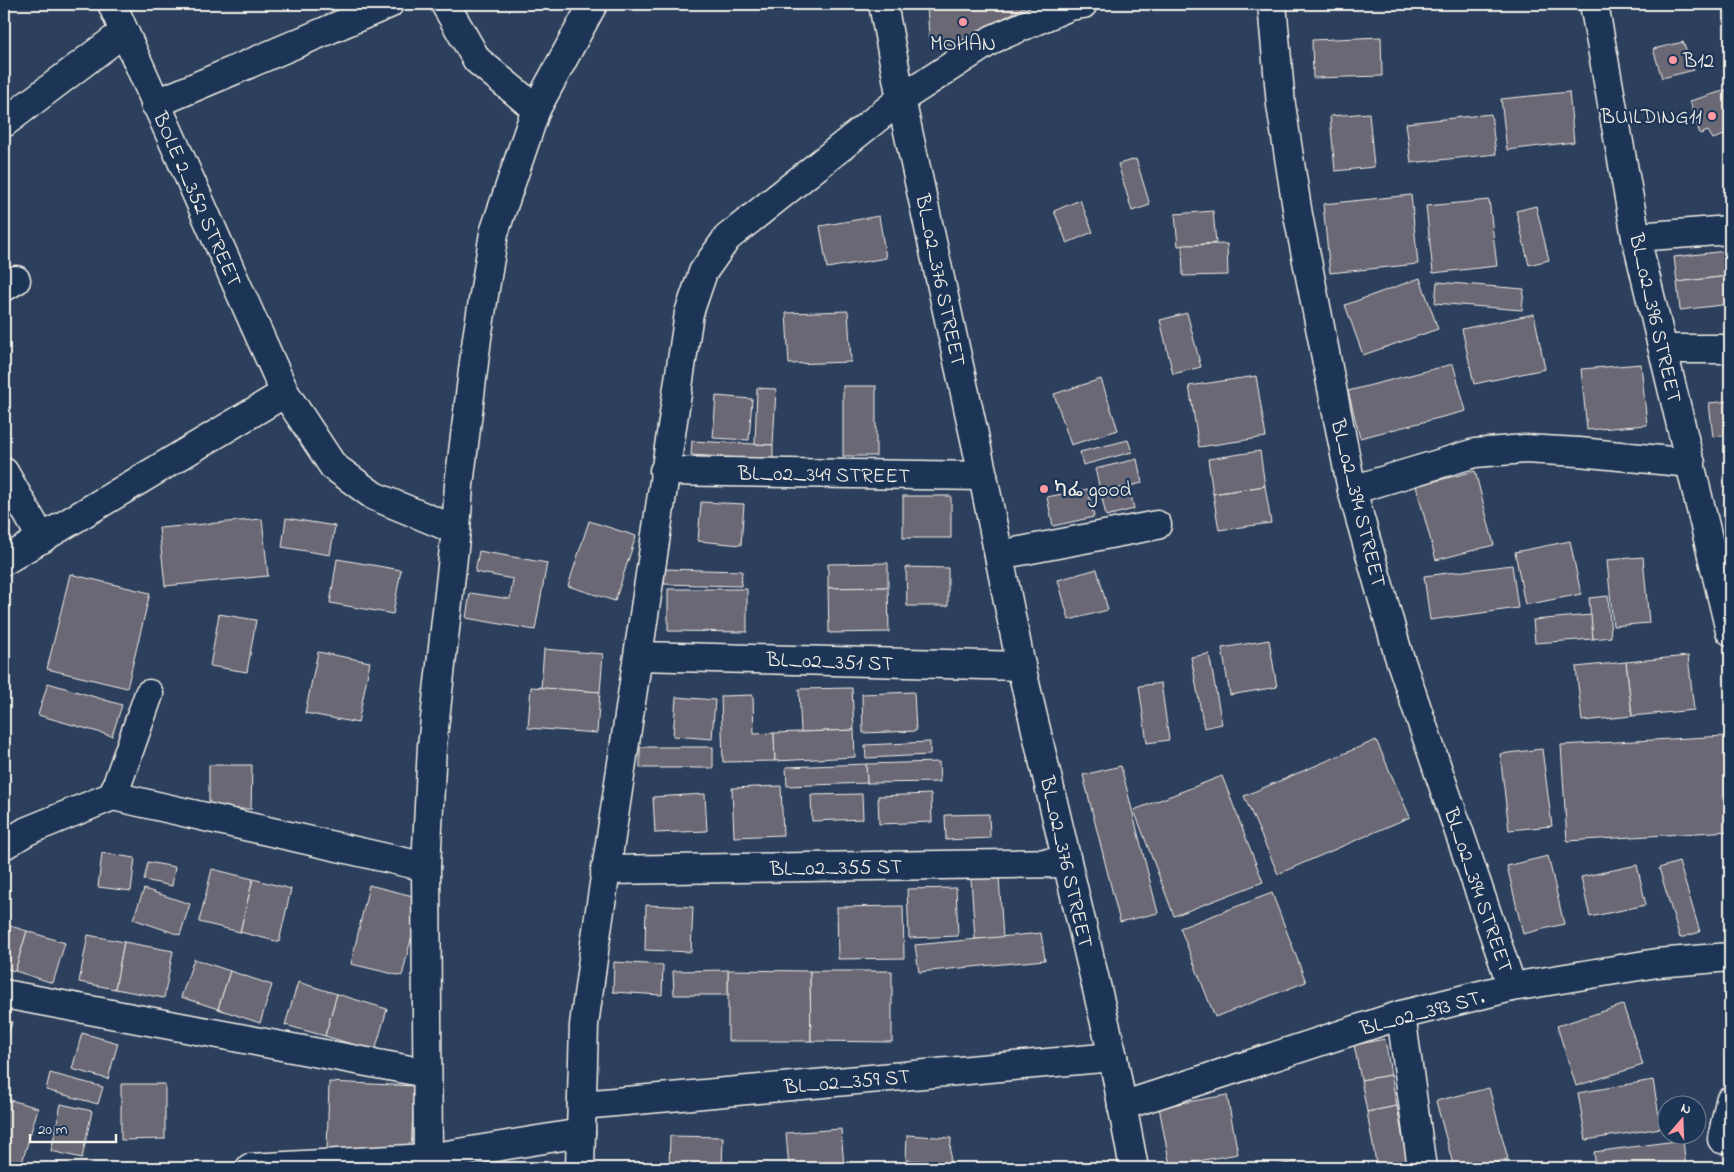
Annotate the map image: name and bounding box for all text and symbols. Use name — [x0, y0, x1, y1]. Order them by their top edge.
marker: MOHAN — [957, 16, 969, 28]
place label: MOHAN — [930, 30, 996, 60]
place label: B12 — [1682, 47, 1714, 77]
marker: B12 — [1667, 54, 1679, 66]
place label: BUILDING11 — [1600, 103, 1702, 133]
street label: BOLE 2_352 STREET — [144, 107, 248, 292]
marker: BUILDING11 — [1706, 110, 1718, 122]
street label: BL_02_376 STREET — [906, 191, 972, 369]
street label: BL_02_396 STREET — [1620, 230, 1688, 406]
street label: BL_02_394 STREET — [1321, 415, 1392, 591]
street label: BL_02_349 STREET — [736, 459, 910, 493]
place label: ካፌ good — [1054, 476, 1131, 508]
marker: ካፌ good — [1038, 483, 1050, 495]
street label: BL_02_351 ST — [765, 646, 894, 680]
street label: BL_02_376 STREET — [1030, 773, 1099, 951]
street label: BL_02_394 STREET — [1435, 803, 1519, 977]
street label: BL_02_355 ST — [769, 853, 903, 885]
street label: BL_02_393 ST. — [1356, 983, 1488, 1045]
street label: BL_02_359 ST — [782, 1063, 912, 1104]
north arrow — [1656, 1094, 1706, 1144]
text: N — [1678, 1098, 1694, 1121]
scale bar — [30, 1112, 116, 1144]
text: 20 m — [38, 1119, 68, 1141]

